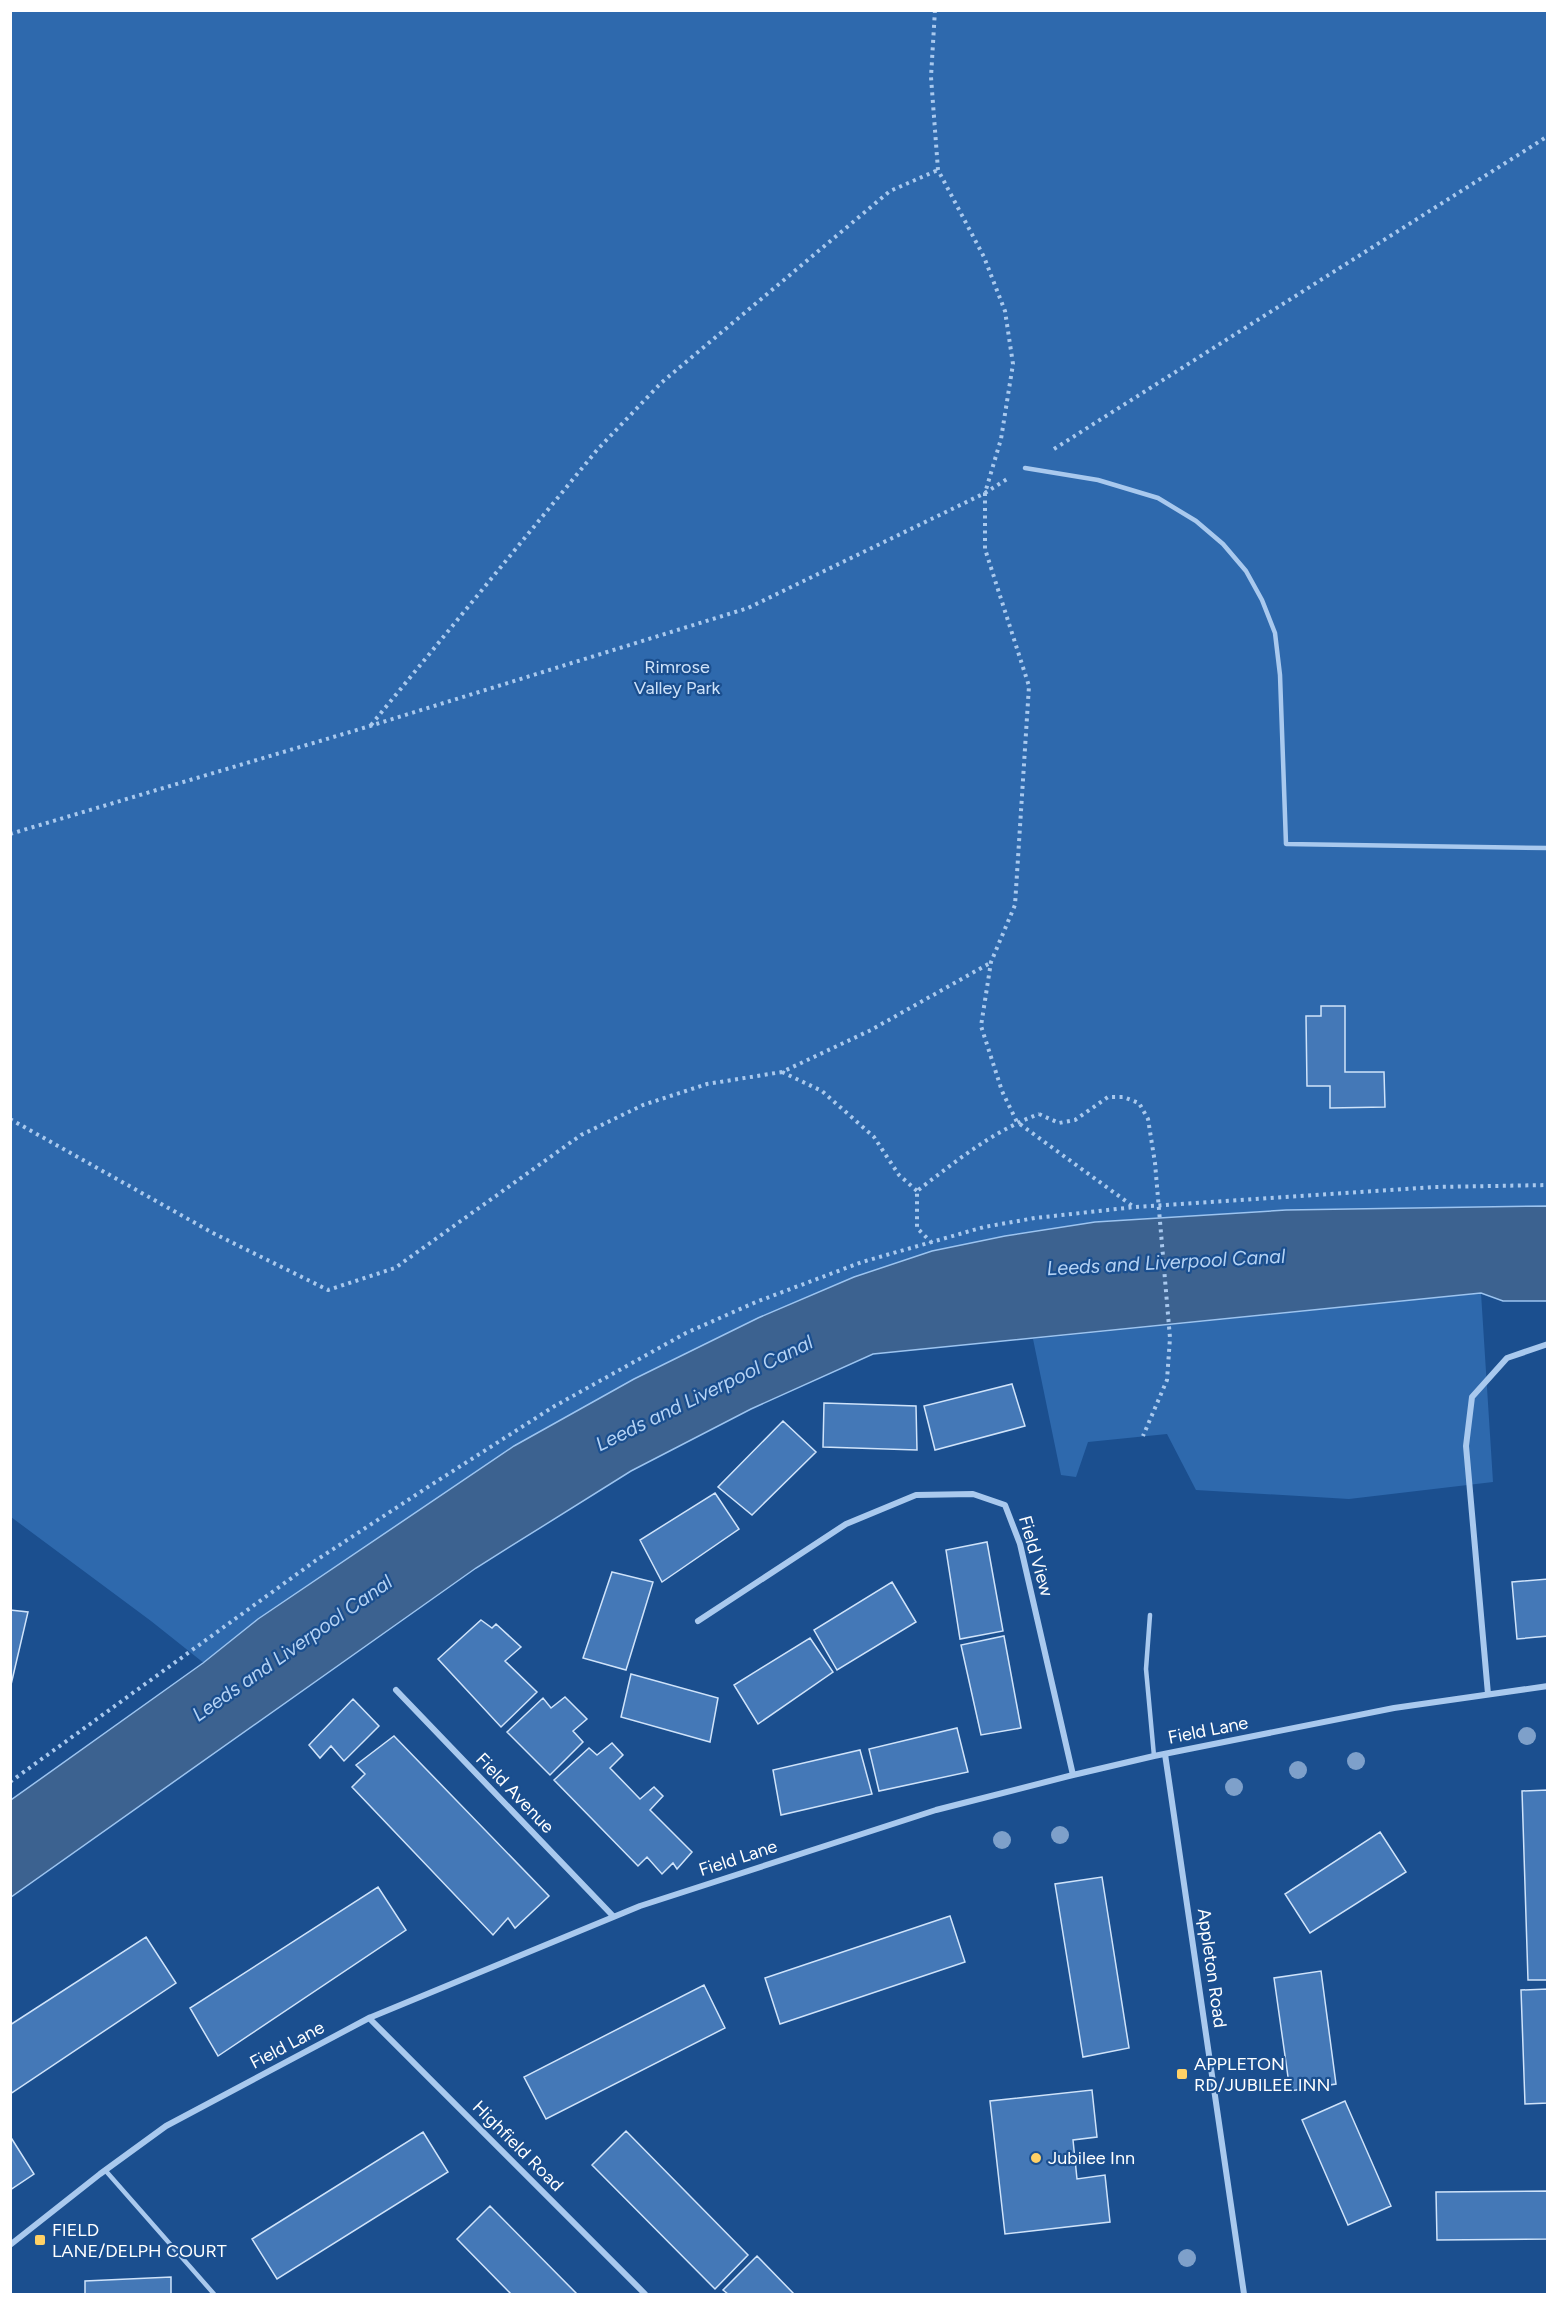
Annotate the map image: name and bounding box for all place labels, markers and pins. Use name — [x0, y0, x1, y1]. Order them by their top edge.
place label: APPLETON RD/JUBILEE INN — [1194, 2053, 1330, 2096]
marker: APPLETON RD/JUBILEE INN — [1175, 2067, 1189, 2081]
place label: Jubilee Inn — [1048, 2147, 1135, 2169]
marker: Jubilee Inn — [1029, 2151, 1043, 2165]
place label: FIELD LANE/DELPH COURT — [52, 2219, 227, 2262]
marker: FIELD LANE/DELPH COURT — [33, 2233, 47, 2247]

